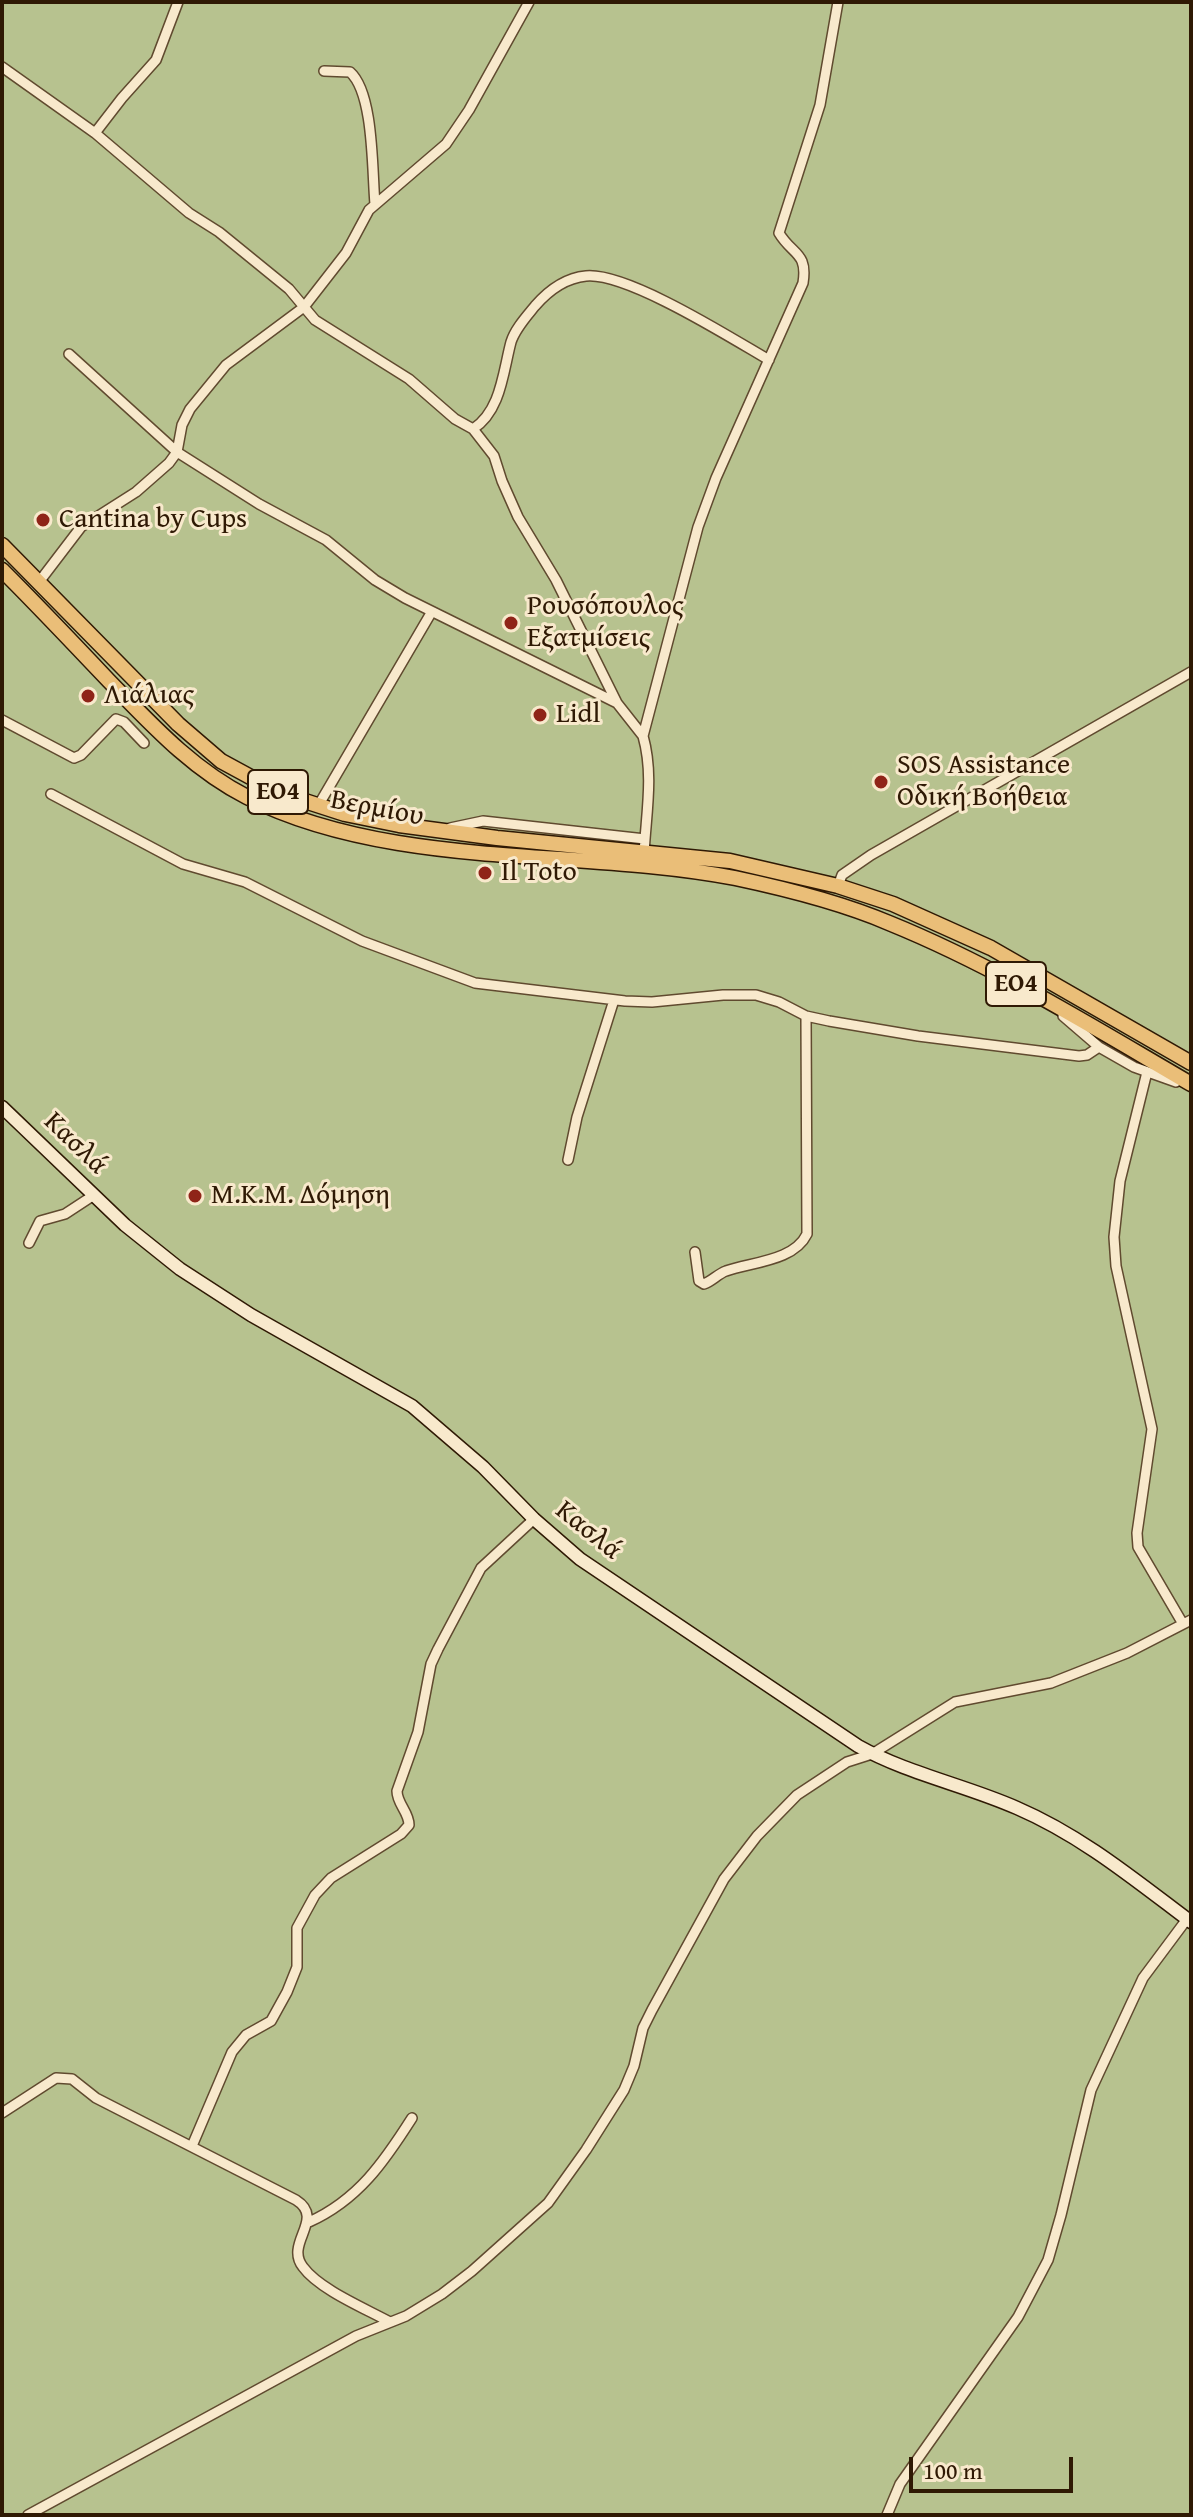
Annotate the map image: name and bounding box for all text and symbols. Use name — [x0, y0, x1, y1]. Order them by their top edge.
place label: Cantina by Cups — [59, 503, 247, 537]
marker: Cantina by Cups — [34, 511, 52, 529]
place label: Ρουσόπουλος Εξατμίσεις — [527, 590, 684, 656]
marker: Ρουσόπουλος Εξατμίσεις — [502, 614, 520, 632]
place label: Λιάλιας — [104, 679, 194, 713]
marker: Λιάλιας — [79, 687, 97, 705]
place label: Lidl — [556, 698, 600, 732]
marker: Lidl — [531, 706, 549, 724]
place label: SOS Assistance Οδική Βοήθεια — [897, 749, 1070, 815]
road number: ΕΟ4 — [248, 770, 308, 814]
marker: SOS Assistance Οδική Βοήθεια — [872, 773, 890, 791]
street label: Βερμίου — [328, 784, 426, 834]
place label: Il Toto — [501, 856, 577, 890]
marker: Il Toto — [476, 864, 494, 882]
road number: ΕΟ4 — [986, 962, 1046, 1006]
street label: Κασλά — [36, 1106, 114, 1182]
place label: Μ.Κ.Μ. Δόμηση — [211, 1179, 390, 1213]
marker: Μ.Κ.Μ. Δόμηση — [186, 1187, 204, 1205]
street label: Κασλά — [548, 1494, 628, 1568]
scale bar — [913, 2441, 1077, 2491]
text: 100 m — [923, 2453, 983, 2488]

